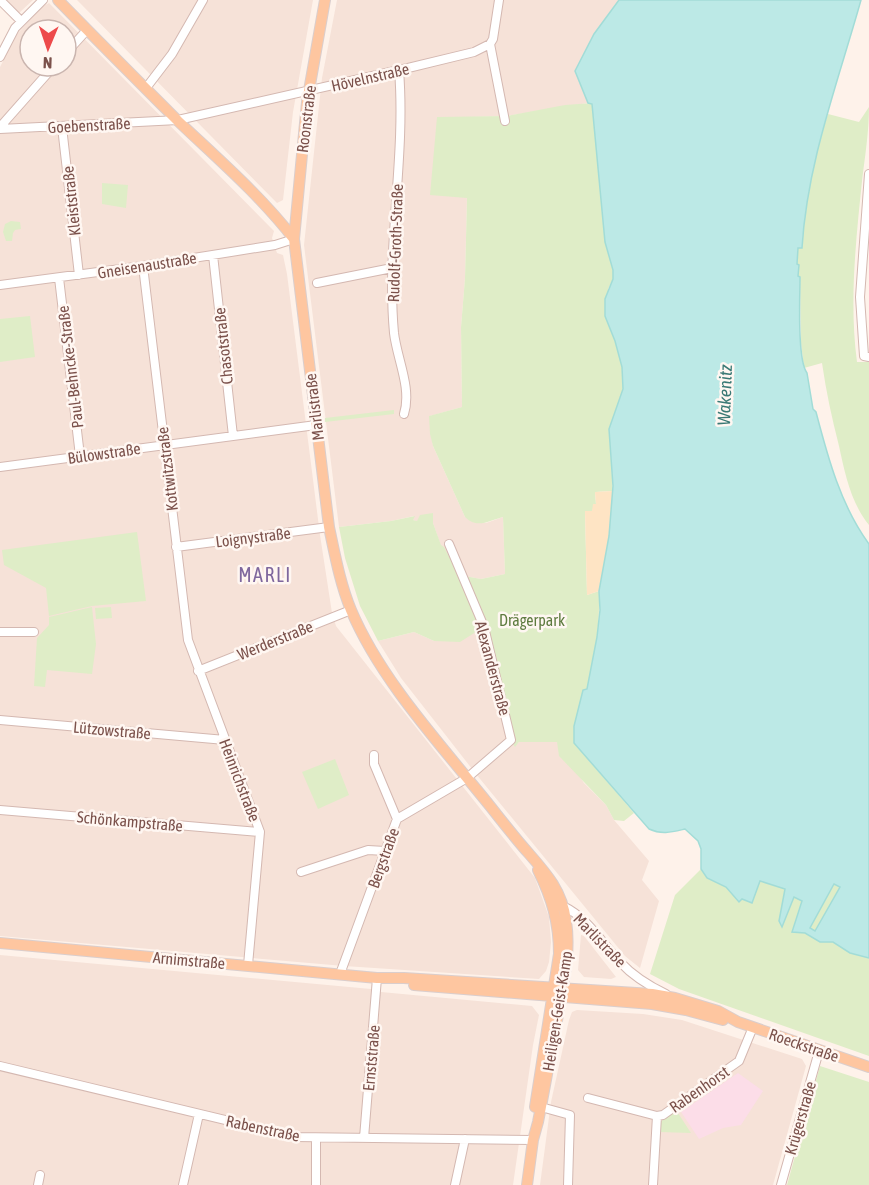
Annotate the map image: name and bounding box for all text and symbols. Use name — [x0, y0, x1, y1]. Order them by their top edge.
north arrow — [18, 18, 78, 78]
text: N — [42, 54, 53, 72]
street label: Hövelnstraße — [329, 59, 411, 95]
street label: Roonstraße — [293, 84, 319, 154]
street label: Goebenstraße — [47, 114, 131, 136]
street label: Kleiststraße — [58, 165, 84, 237]
street label: Rudolf-Groth-Straße — [384, 183, 406, 303]
street label: Gneisenaustraße — [96, 248, 198, 282]
street label: Paul-Behncke-Straße — [54, 305, 86, 429]
street label: Chasotstraße — [210, 307, 236, 385]
water label: Wakenitz — [713, 364, 736, 426]
street label: Marlistraße — [301, 372, 327, 442]
street label: Kottwitzstraße — [153, 426, 181, 512]
street label: Bülowstraße — [67, 439, 141, 467]
street label: Loignystraße — [214, 523, 292, 552]
district label: MARLI — [238, 563, 292, 586]
park label: Drägerpark — [499, 611, 565, 630]
street label: Werderstraße — [235, 617, 315, 663]
street label: Alexanderstraße — [472, 619, 514, 717]
street label: Lützowstraße — [72, 718, 152, 742]
street label: Heinrichstraße — [216, 736, 264, 824]
street label: Schönkampstraße — [76, 807, 184, 836]
street label: Bergstraße — [364, 825, 403, 891]
street label: Marlistraße — [570, 909, 630, 971]
street label: Arnimstraße — [152, 948, 226, 972]
street label: Heiligen-Geist-Kamp — [539, 950, 576, 1073]
street label: Ernststraße — [359, 1024, 383, 1092]
street label: Roeckstraße — [767, 1025, 841, 1065]
street label: Rabenhorst — [666, 1062, 732, 1116]
street label: Krügerstraße — [781, 1079, 820, 1157]
street label: Rabenstraße — [224, 1111, 302, 1145]

